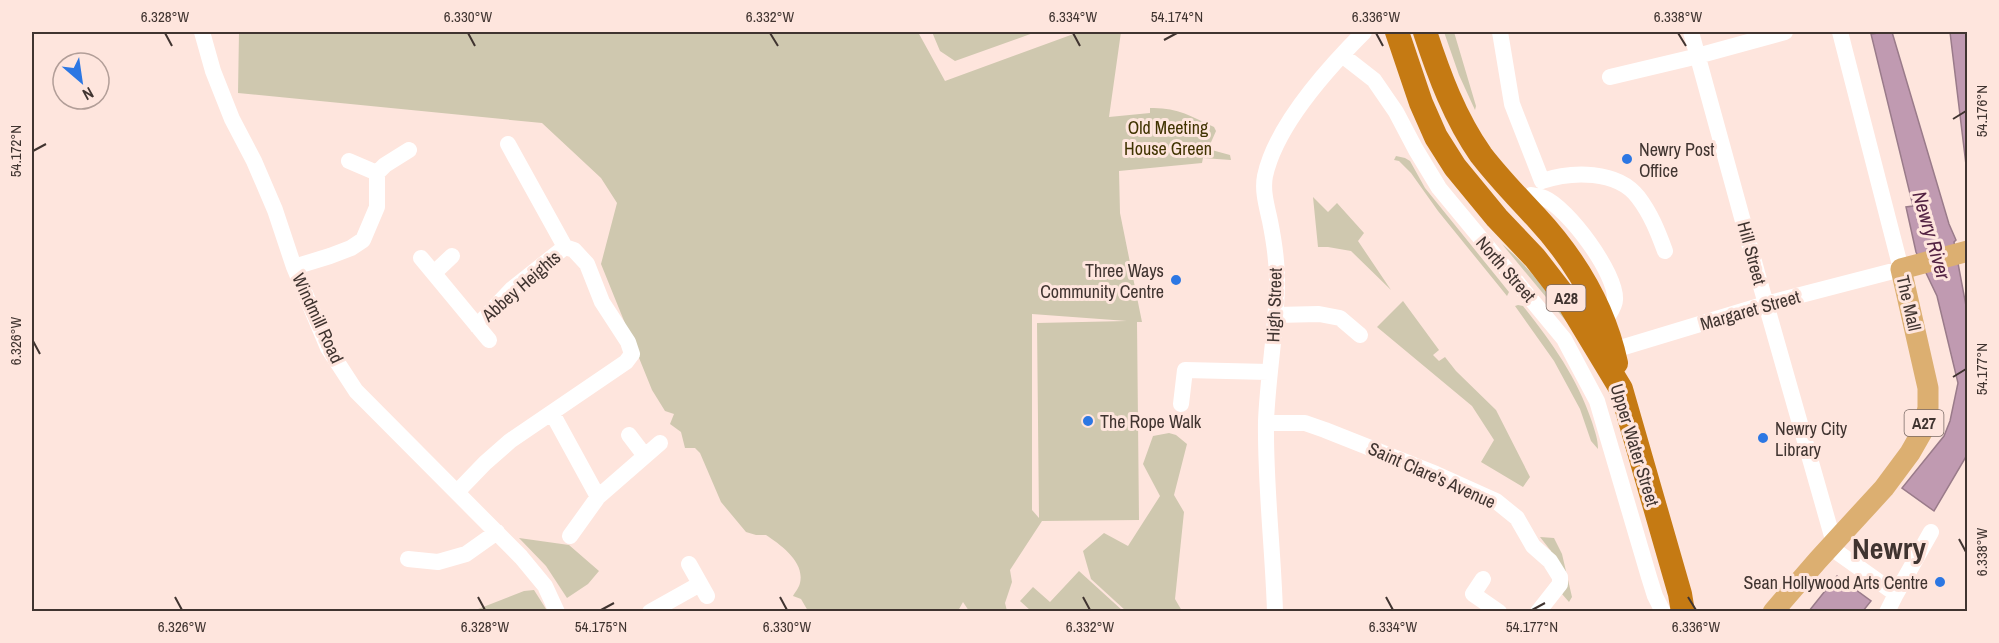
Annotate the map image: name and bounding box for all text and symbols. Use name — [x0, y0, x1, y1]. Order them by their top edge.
text: 6.328°W — [141, 6, 190, 27]
text: 6.330°W — [444, 6, 493, 27]
text: 6.332°W — [746, 6, 795, 27]
text: 6.334°W — [1049, 6, 1098, 27]
text: 54.174°N — [1151, 6, 1203, 27]
text: 6.336°W — [1352, 6, 1401, 27]
text: 6.338°W — [1654, 6, 1703, 27]
north arrow — [51, 51, 111, 111]
text: N — [79, 82, 98, 106]
text: 54.176°N — [1971, 85, 1992, 137]
park label: Old Meeting House Green — [1124, 115, 1212, 161]
text: 54.172°N — [5, 125, 26, 177]
place label: Newry Post Office — [1639, 137, 1714, 183]
marker: Newry Post Office — [1620, 152, 1634, 166]
water label: Newry River — [1907, 188, 1958, 283]
street label: Hill Street — [1732, 218, 1772, 288]
street label: North Street — [1470, 231, 1542, 307]
street label: Abbey Heights — [476, 245, 566, 328]
place label: Three Ways Community Centre — [1040, 258, 1164, 304]
street label: High Street — [1260, 267, 1288, 343]
street label: Windmill Road — [286, 269, 350, 367]
marker: Three Ways Community Centre — [1169, 273, 1183, 287]
street label: The Mall — [1890, 273, 1928, 333]
street label: Margaret Street — [1697, 284, 1803, 336]
road number: A28 — [1546, 285, 1586, 311]
text: 6.326°W — [5, 316, 26, 365]
text: 54.177°N — [1971, 343, 1992, 395]
street label: Upper Water Street — [1605, 381, 1665, 509]
place label: The Rope Walk — [1100, 409, 1202, 434]
road number: A27 — [1904, 410, 1944, 436]
marker: The Rope Walk — [1081, 414, 1095, 428]
place label: Newry City Library — [1775, 416, 1848, 462]
marker: Newry City Library — [1756, 431, 1770, 445]
street label: Saint Clare's Avenue — [1364, 436, 1500, 514]
text: 6.338°W — [1971, 527, 1992, 576]
district label: Newry — [1852, 528, 1926, 568]
place label: Sean Hollywood Arts Centre — [1743, 570, 1928, 595]
marker: Sean Hollywood Arts Centre — [1933, 575, 1947, 589]
text: 6.326°W — [158, 616, 207, 637]
text: 6.328°W — [461, 616, 510, 637]
text: 54.175°N — [575, 616, 627, 637]
text: 6.330°W — [763, 616, 812, 637]
text: 6.332°W — [1066, 616, 1115, 637]
text: 6.334°W — [1369, 616, 1418, 637]
text: 54.177°N — [1506, 616, 1558, 637]
text: 6.336°W — [1672, 616, 1721, 637]

